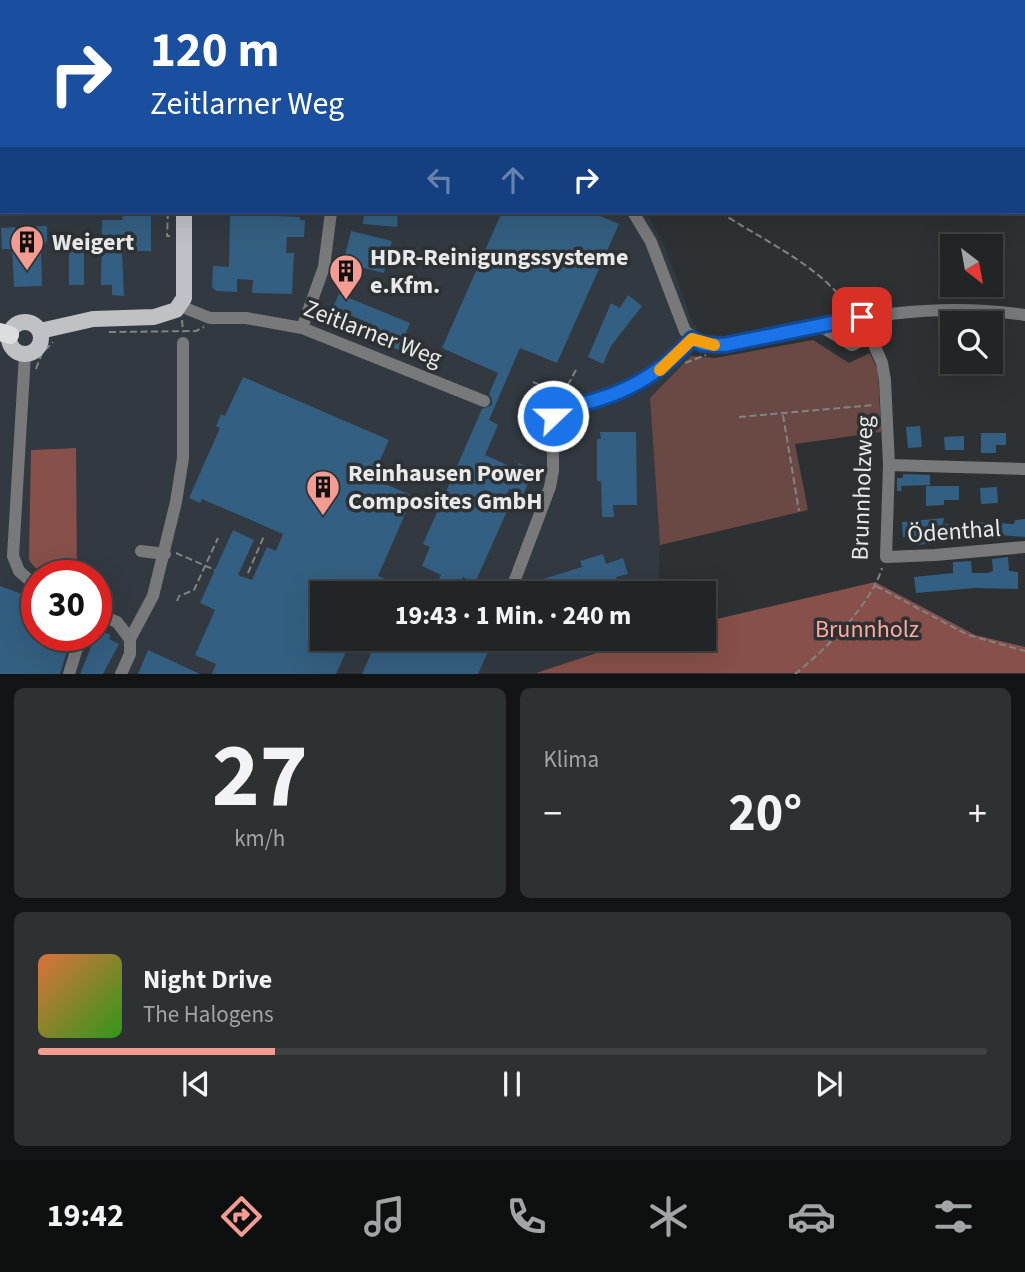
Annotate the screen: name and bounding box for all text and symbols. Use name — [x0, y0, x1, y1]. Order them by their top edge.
text: 120 m — [150, 16, 279, 86]
icon: right — [35, 28, 126, 119]
text: Zeitlarner Weg — [150, 81, 344, 127]
icon: left — [421, 161, 459, 199]
icon: ahead — [494, 161, 532, 199]
icon: right — [567, 161, 605, 199]
building icon: Weigert — [8, 223, 46, 272]
place label: Weigert — [52, 225, 134, 260]
north arrow — [940, 234, 1003, 298]
map controls — [940, 234, 1003, 374]
place label: HDR-Reinigungssysteme e.Kfm. — [370, 240, 628, 303]
building icon: HDR-Reinigungssysteme e.Kfm. — [327, 252, 365, 301]
pin — [832, 287, 892, 347]
street label: Zeitlarner Weg — [299, 291, 447, 376]
icon: arrive — [843, 298, 881, 336]
button: search — [940, 311, 1003, 374]
position arrow — [516, 379, 590, 453]
street label: Brunnholzweg — [842, 415, 883, 561]
place label: Reinhausen Power Composites GmbH — [348, 456, 545, 519]
building icon: Reinhausen Power Composites GmbH — [304, 468, 342, 517]
street label: Ödenthal — [906, 511, 1002, 552]
speed limit sign: 30 — [21, 560, 112, 651]
text: 19:43 · 1 Min. · 240 m — [395, 597, 631, 634]
park label: Brunnholz — [815, 612, 919, 647]
text: 27 — [212, 712, 308, 841]
text: Klima — [544, 743, 599, 776]
text: 20° — [728, 777, 802, 851]
text: − — [544, 787, 562, 841]
text: + — [968, 787, 987, 841]
text: km/h — [234, 822, 285, 855]
text: Night Drive — [143, 961, 272, 998]
text: The Halogens — [143, 998, 274, 1031]
icon: previous — [177, 1065, 215, 1103]
icon: pause — [493, 1065, 531, 1103]
icon: next — [810, 1065, 848, 1103]
icon: directions — [217, 1192, 266, 1241]
icon: music — [360, 1192, 409, 1241]
icon: phone — [502, 1192, 551, 1241]
icon: climate — [644, 1192, 693, 1241]
icon: car — [787, 1192, 836, 1241]
icon: filters — [929, 1192, 978, 1241]
text: 19:42 — [47, 1193, 124, 1239]

